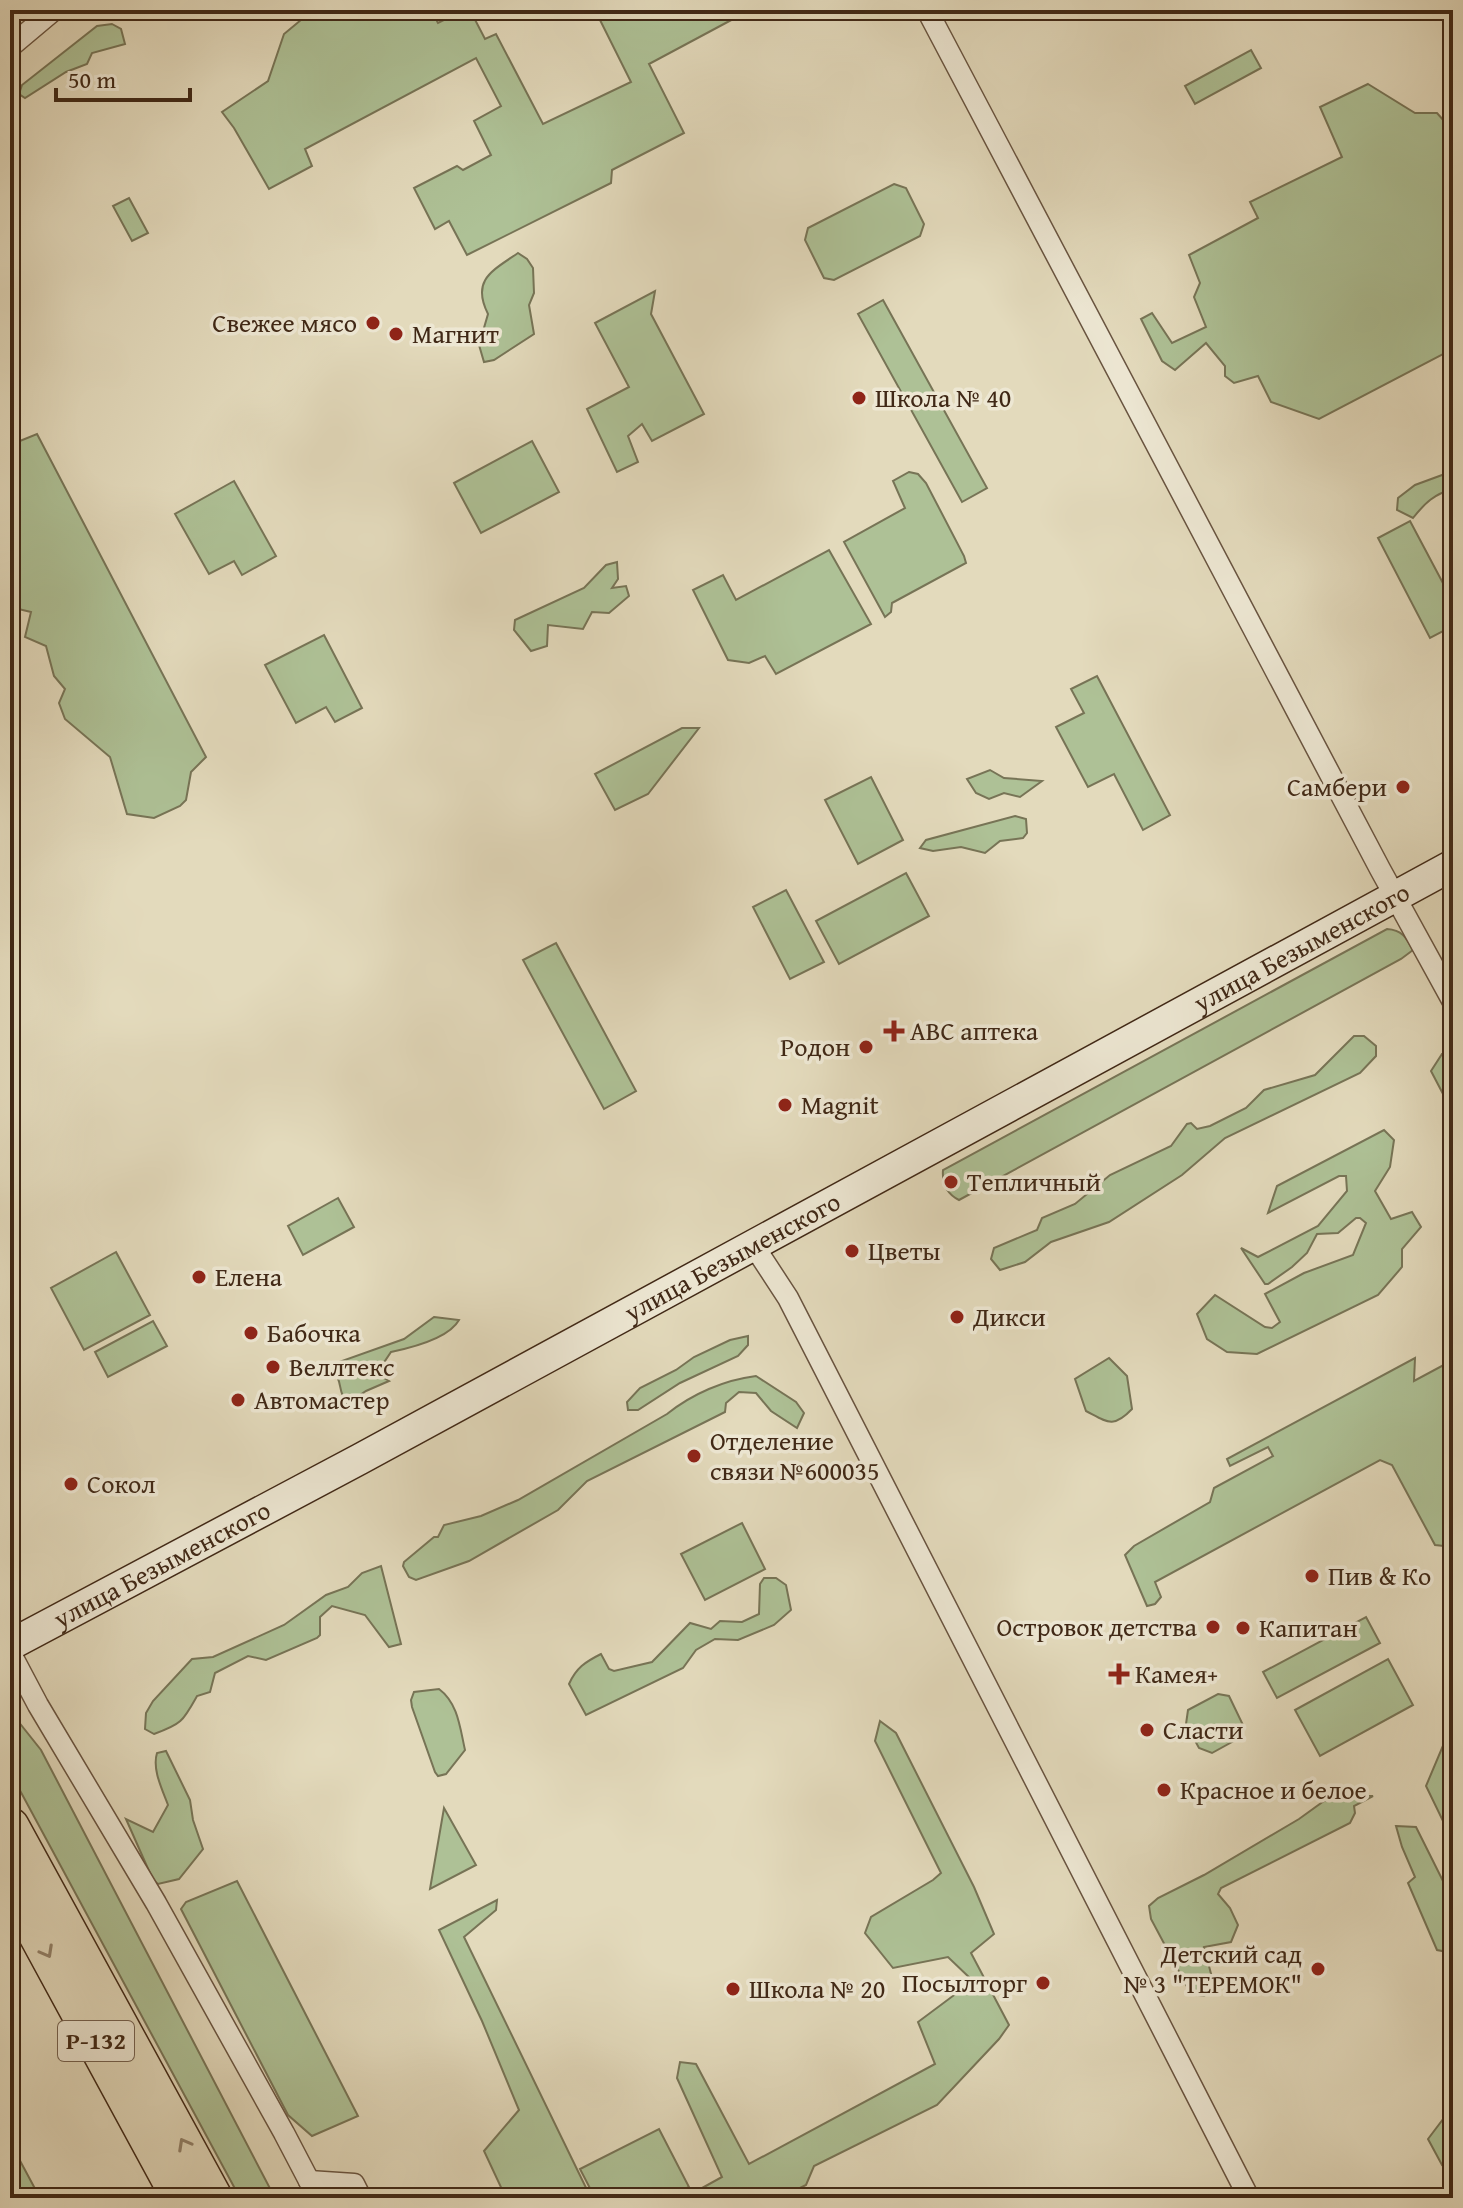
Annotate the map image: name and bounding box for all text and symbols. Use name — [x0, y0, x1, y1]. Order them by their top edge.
scale bar — [56, 52, 190, 102]
text: 50 m — [68, 62, 116, 97]
place label: Свежее мясо — [212, 303, 357, 342]
marker: Свежее мясо — [364, 314, 382, 332]
place label: Магнит — [412, 314, 499, 353]
marker: Магнит — [387, 325, 405, 343]
place label: Школа № 40 — [875, 378, 1011, 417]
marker: Школа № 40 — [850, 389, 868, 407]
place label: Самбери — [1287, 767, 1387, 806]
marker: Самбери — [1394, 778, 1412, 796]
street label: улица Безыменского — [1185, 872, 1417, 1022]
place label: АВС аптека — [910, 1011, 1039, 1050]
marker: АВС аптека — [885, 1022, 903, 1040]
place label: Родон — [780, 1027, 850, 1066]
marker: Родон — [857, 1038, 875, 1056]
place label: Magnit — [801, 1085, 879, 1124]
marker: Magnit — [776, 1096, 794, 1114]
place label: Тепличный — [967, 1162, 1101, 1201]
marker: Тепличный — [942, 1173, 960, 1191]
street label: улица Безыменского — [616, 1182, 847, 1331]
place label: Цветы — [868, 1231, 940, 1270]
marker: Цветы — [843, 1242, 861, 1260]
place label: Елена — [215, 1257, 283, 1296]
marker: Елена — [190, 1268, 208, 1286]
place label: Дикси — [972, 1297, 1046, 1336]
marker: Дикси — [948, 1308, 966, 1326]
place label: Бабочка — [267, 1313, 361, 1352]
marker: Бабочка — [242, 1324, 260, 1342]
place label: Веллтекс — [289, 1347, 394, 1386]
marker: Веллтекс — [264, 1358, 282, 1376]
place label: Автомастер — [254, 1380, 390, 1419]
marker: Автомастер — [229, 1391, 247, 1409]
place label: Отделение связи №600035 — [710, 1421, 880, 1490]
marker: Отделение связи №600035 — [685, 1447, 703, 1465]
place label: Сокол — [87, 1464, 156, 1503]
marker: Сокол — [62, 1475, 80, 1493]
street label: улица Безыменского — [45, 1490, 277, 1638]
place label: Пив & Ко — [1328, 1556, 1431, 1595]
marker: Пив & Ко — [1303, 1567, 1321, 1585]
place label: Островок детства — [997, 1607, 1198, 1646]
place label: Капитан — [1259, 1608, 1358, 1647]
marker: Островок детства — [1204, 1618, 1222, 1636]
marker: Капитан — [1234, 1619, 1252, 1637]
place label: Камея+ — [1135, 1654, 1218, 1693]
marker: Камея+ — [1110, 1665, 1128, 1683]
place label: Сласти — [1163, 1710, 1243, 1749]
marker: Сласти — [1138, 1721, 1156, 1739]
place label: Красное и белое — [1180, 1770, 1367, 1809]
marker: Красное и белое — [1155, 1781, 1173, 1799]
place label: Детский сад № 3 "ТЕРЕМОК" — [1124, 1934, 1302, 2003]
one-way arrow — [38, 1943, 53, 1958]
marker: Детский сад № 3 "ТЕРЕМОК" — [1309, 1960, 1327, 1978]
place label: Посылторг — [902, 1963, 1027, 2002]
place label: Школа № 20 — [749, 1969, 885, 2008]
marker: Посылторг — [1034, 1974, 1052, 1992]
marker: Школа № 20 — [724, 1980, 742, 1998]
road number: Р-132 — [58, 2021, 134, 2061]
one-way arrow — [178, 2138, 194, 2153]

